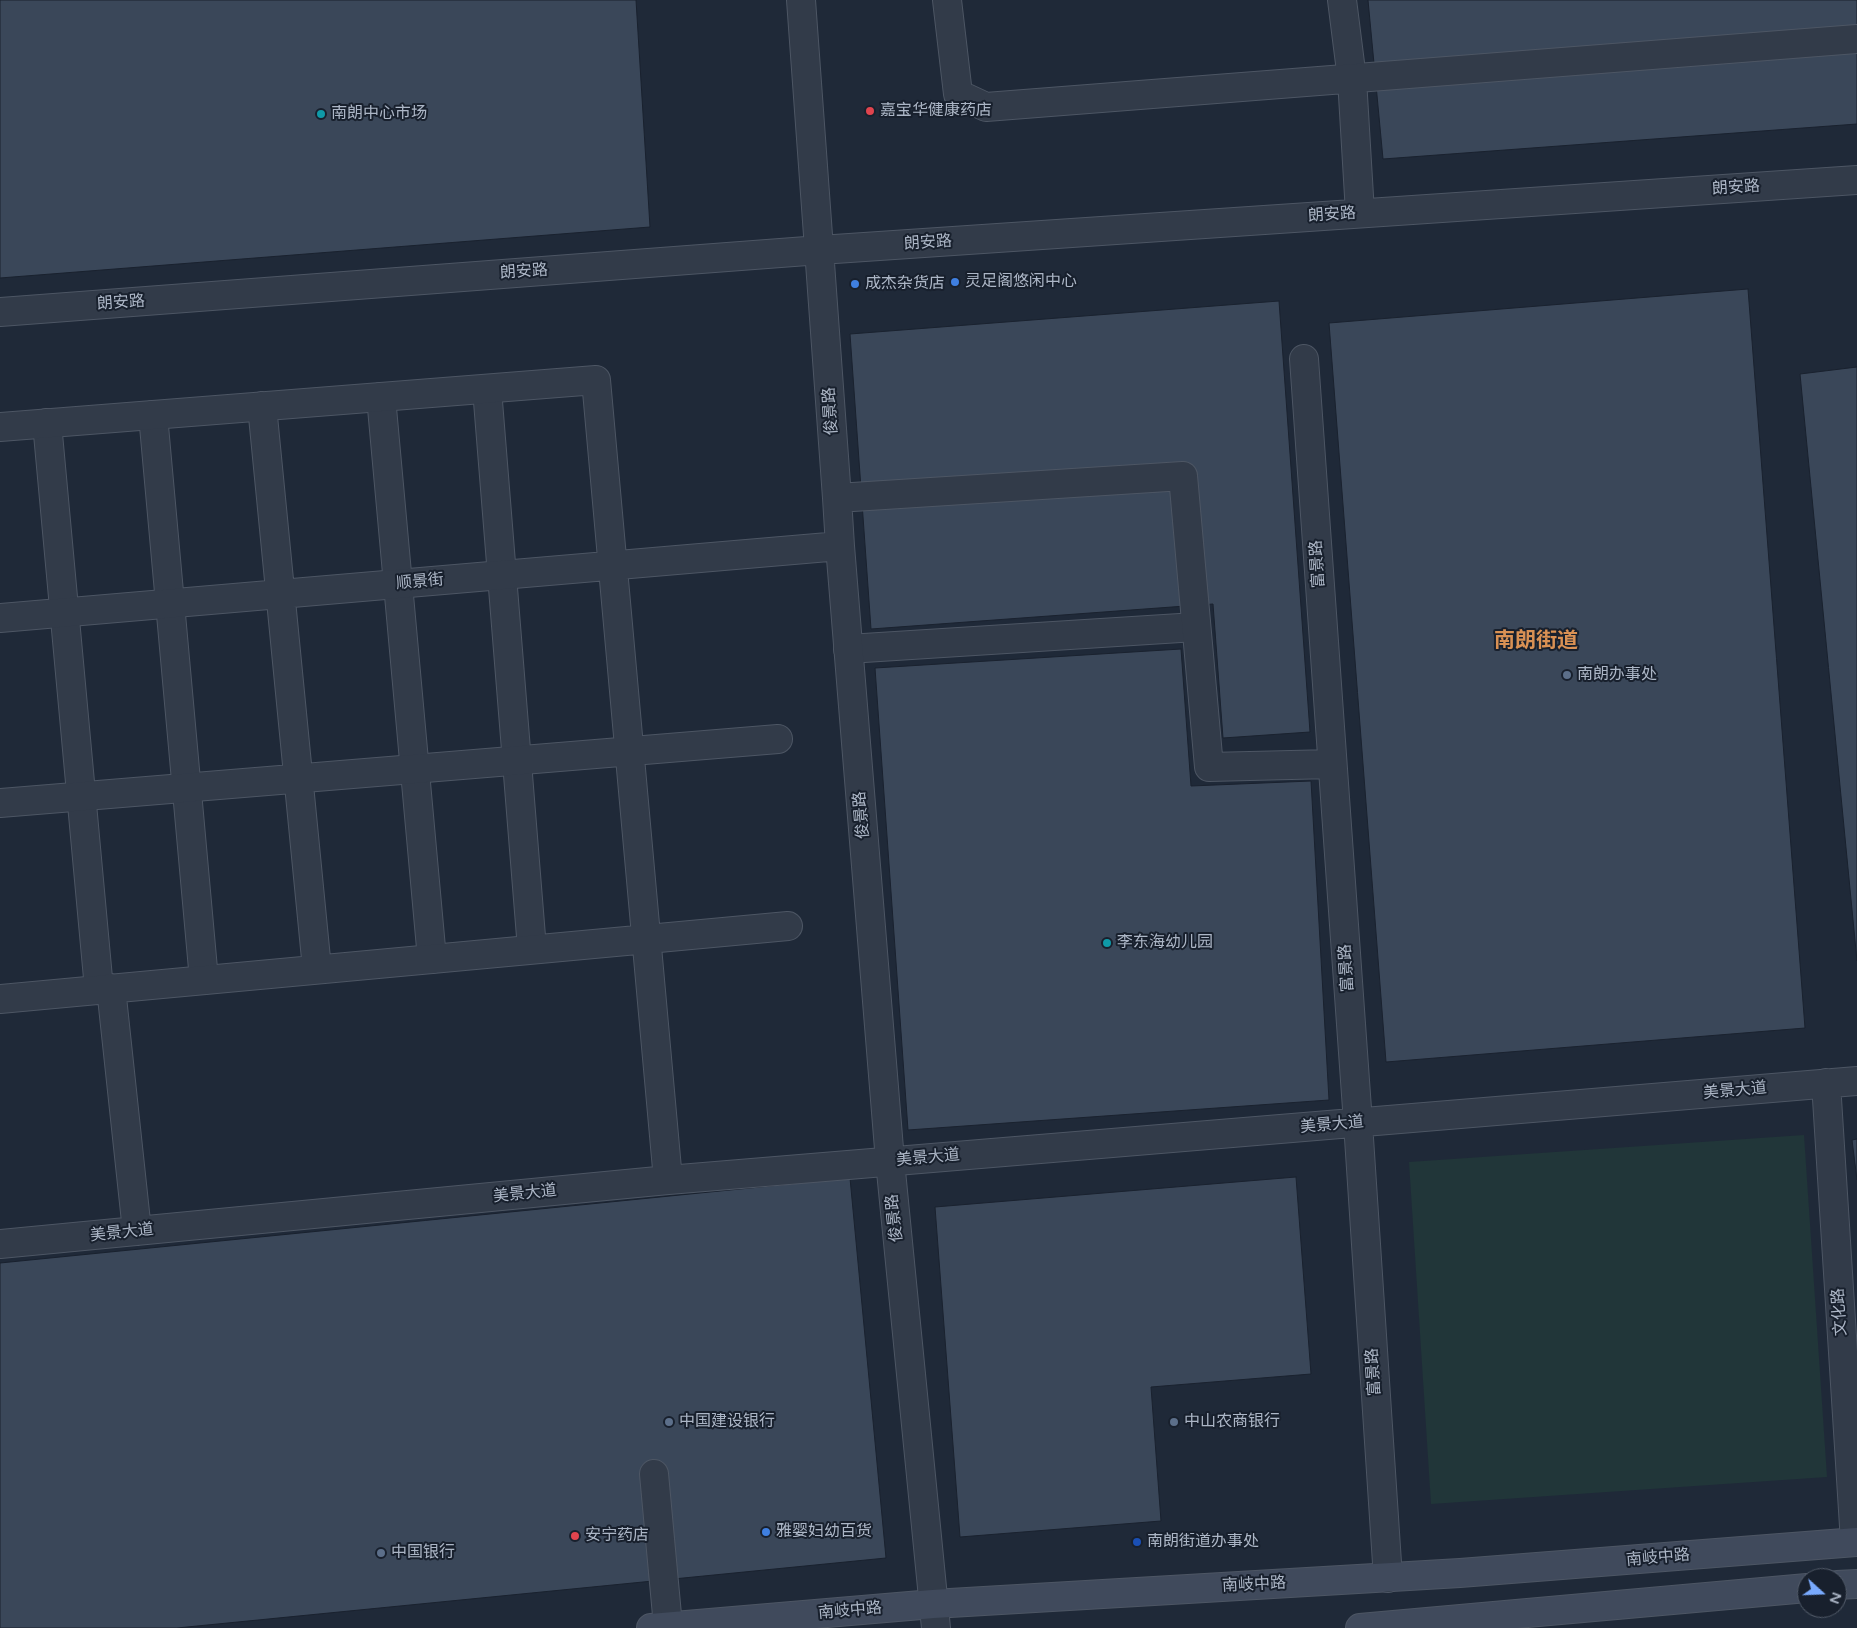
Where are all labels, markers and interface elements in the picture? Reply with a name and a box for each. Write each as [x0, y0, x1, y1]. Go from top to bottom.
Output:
place label: 嘉宝华健康药店 [880, 101, 992, 121]
place label: 南朗中心市场 [331, 104, 427, 124]
marker: 嘉宝华健康药店 [864, 105, 876, 117]
marker: 南朗中心市场 [315, 108, 327, 120]
street label: 朗安路 [1711, 177, 1761, 199]
street label: 朗安路 [1307, 204, 1357, 226]
street label: 朗安路 [903, 232, 953, 254]
street label: 朗安路 [499, 261, 549, 283]
place label: 灵足阁悠闲中心 [965, 272, 1077, 292]
place label: 成杰杂货店 [865, 274, 945, 294]
marker: 灵足阁悠闲中心 [949, 276, 961, 288]
marker: 成杰杂货店 [849, 278, 861, 290]
street label: 朗安路 [96, 292, 146, 314]
street label: 俊景路 [820, 386, 842, 436]
street label: 富景路 [1307, 539, 1329, 589]
street label: 顺景街 [395, 570, 445, 594]
district label: 南朗街道 [1494, 628, 1578, 654]
place label: 南朗办事处 [1577, 665, 1657, 685]
marker: 南朗办事处 [1561, 669, 1573, 681]
street label: 俊景路 [850, 790, 874, 840]
place label: 李东海幼儿园 [1117, 933, 1213, 953]
marker: 李东海幼儿园 [1101, 937, 1113, 949]
street label: 富景路 [1336, 943, 1358, 993]
street label: 美景大道 [1702, 1079, 1768, 1103]
street label: 美景大道 [1299, 1113, 1365, 1137]
street label: 美景大道 [895, 1146, 961, 1170]
street label: 美景大道 [492, 1181, 558, 1207]
street label: 俊景路 [883, 1193, 907, 1243]
street label: 美景大道 [89, 1220, 155, 1246]
street label: 文化路 [1829, 1287, 1851, 1337]
street label: 富景路 [1363, 1347, 1385, 1397]
place label: 中国建设银行 [679, 1412, 775, 1432]
place label: 中山农商银行 [1184, 1412, 1280, 1432]
marker: 中国建设银行 [663, 1416, 675, 1428]
marker: 中山农商银行 [1168, 1416, 1180, 1428]
place label: 雅婴妇幼百货 [776, 1522, 872, 1542]
place label: 安宁药店 [585, 1526, 649, 1546]
marker: 雅婴妇幼百货 [760, 1526, 772, 1538]
marker: 安宁药店 [569, 1530, 581, 1542]
place label: 南朗街道办事处 [1147, 1532, 1259, 1552]
marker: 南朗街道办事处 [1131, 1536, 1143, 1548]
place label: 中国银行 [391, 1543, 455, 1563]
street label: 南岐中路 [1625, 1546, 1691, 1570]
marker: 中国银行 [375, 1547, 387, 1559]
north arrow [1797, 1568, 1847, 1618]
street label: 南岐中路 [1222, 1574, 1286, 1596]
text: N [1826, 1590, 1846, 1606]
street label: 南岐中路 [817, 1599, 883, 1623]

